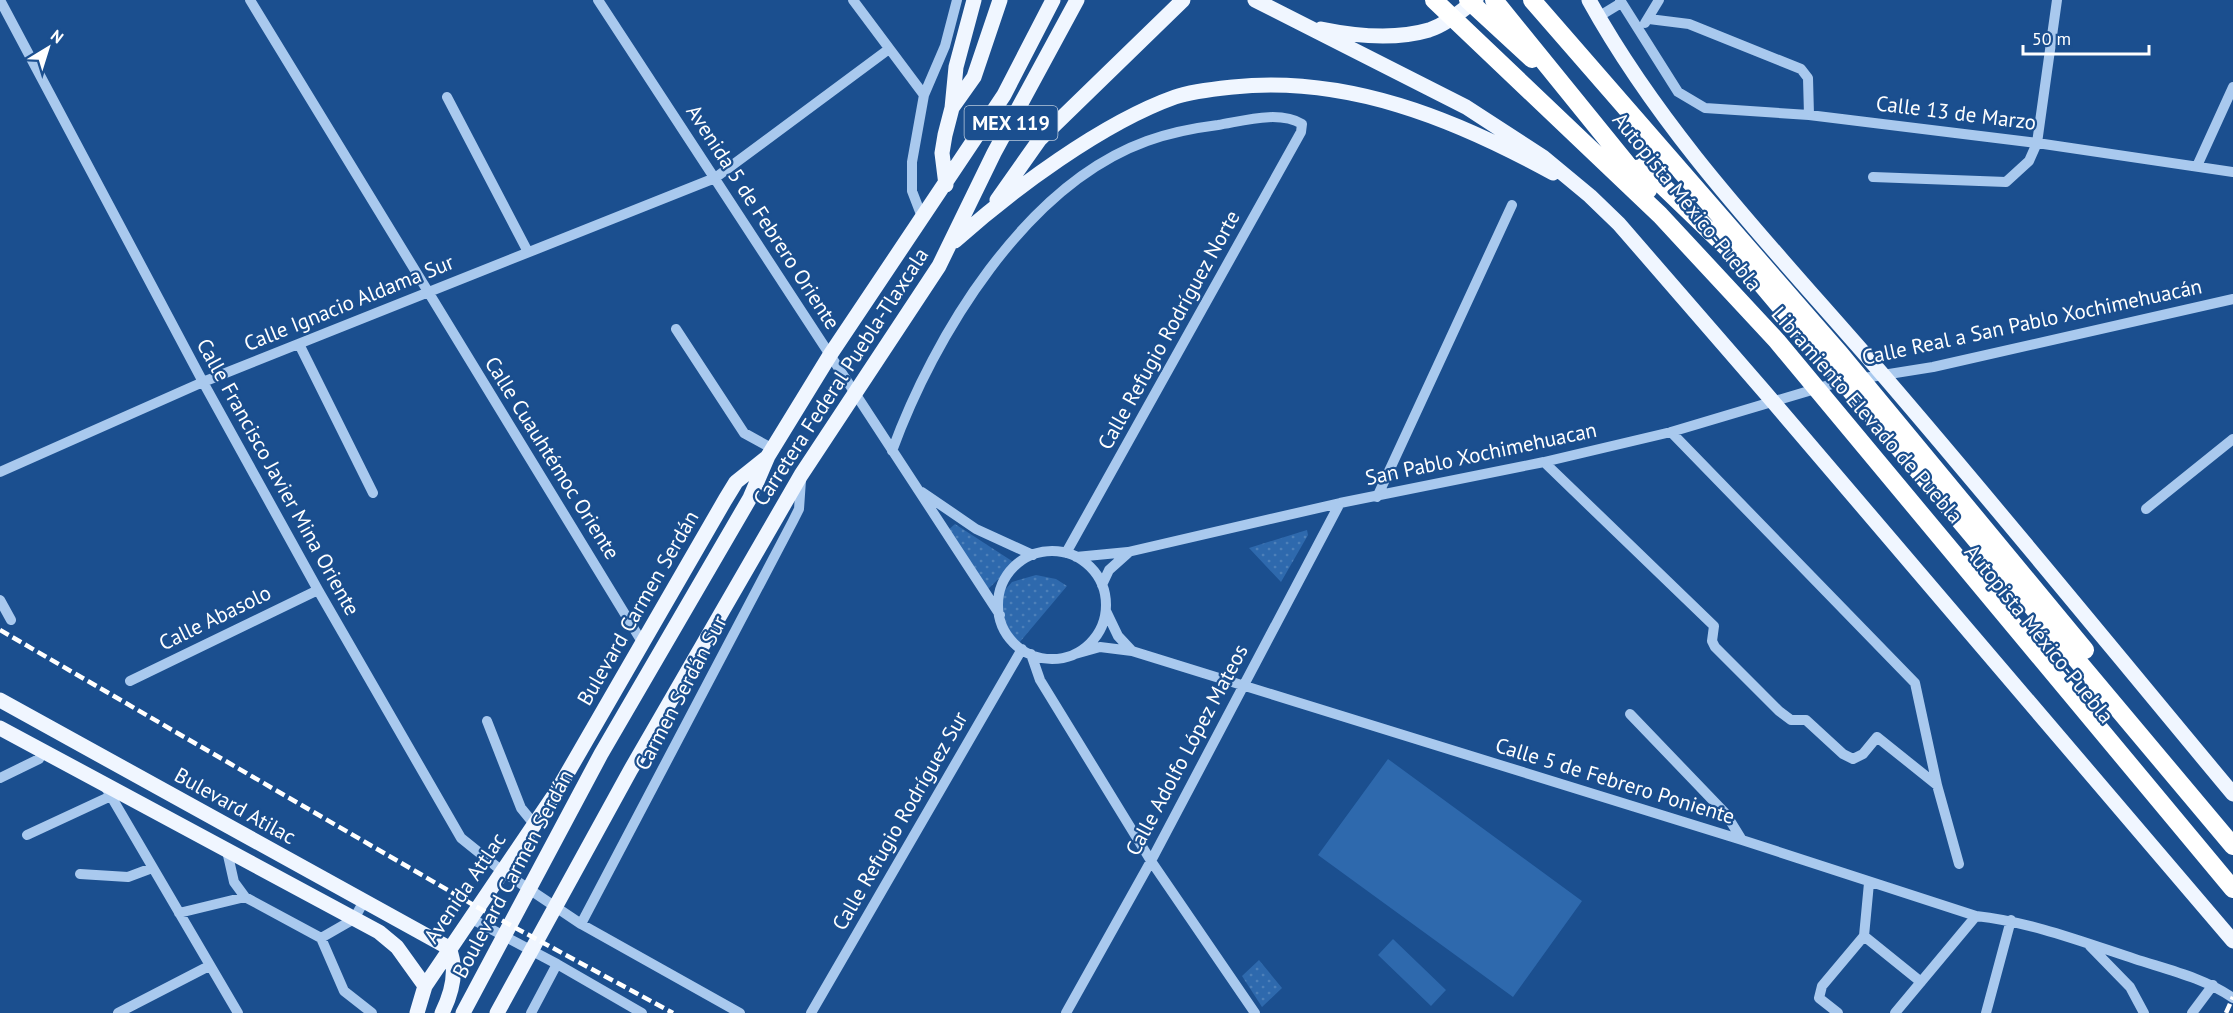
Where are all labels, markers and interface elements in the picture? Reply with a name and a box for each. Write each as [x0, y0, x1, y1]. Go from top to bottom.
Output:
north arrow [18, 18, 78, 78]
scale bar [2023, 18, 2149, 56]
text: N [47, 25, 68, 47]
text: 50 m [2032, 27, 2071, 50]
street label: Calle 13 de Marzo [1874, 89, 2038, 136]
street label: Avenida 5 de Febrero Oriente [681, 99, 846, 334]
road number: MEX 119 [964, 106, 1058, 140]
street label: Autopista México-Puebla [1607, 107, 1768, 297]
street label: Calle Refugio Rodríguez Norte [1091, 205, 1246, 454]
street label: Carretera Federal Puebla-Tlaxcala [747, 243, 934, 511]
street label: Calle Ignacio Aldama Sur [240, 248, 458, 357]
street label: Calle Real a San Pablo Xochimehuacán [1859, 272, 2204, 371]
street label: Libramiento Elevado de Puebla [1766, 301, 1969, 529]
street label: Calle Francisco Javier Mina Oriente [191, 334, 366, 620]
street label: Calle Cuauhtémoc Oriente [479, 351, 626, 564]
street label: San Pablo Xochimehuacan [1363, 416, 1599, 491]
street label: Bulevard Carmen Serdán [571, 505, 704, 710]
street label: Autopista México-Puebla [1959, 539, 2120, 729]
street label: Calle Abasolo [154, 579, 275, 656]
street label: Carmen Serdán Sur [628, 611, 733, 775]
street label: Calle Adolfo López Mateos [1119, 639, 1254, 860]
street label: Calle Refugio Rodríguez Sur [826, 706, 973, 935]
street label: Calle 5 de Febrero Poniente [1492, 731, 1738, 830]
street label: Bulevard Atilac [170, 761, 301, 850]
street label: Boulevard Carmen Serdán [446, 765, 579, 982]
street label: Avenida Attlac [418, 827, 512, 948]

